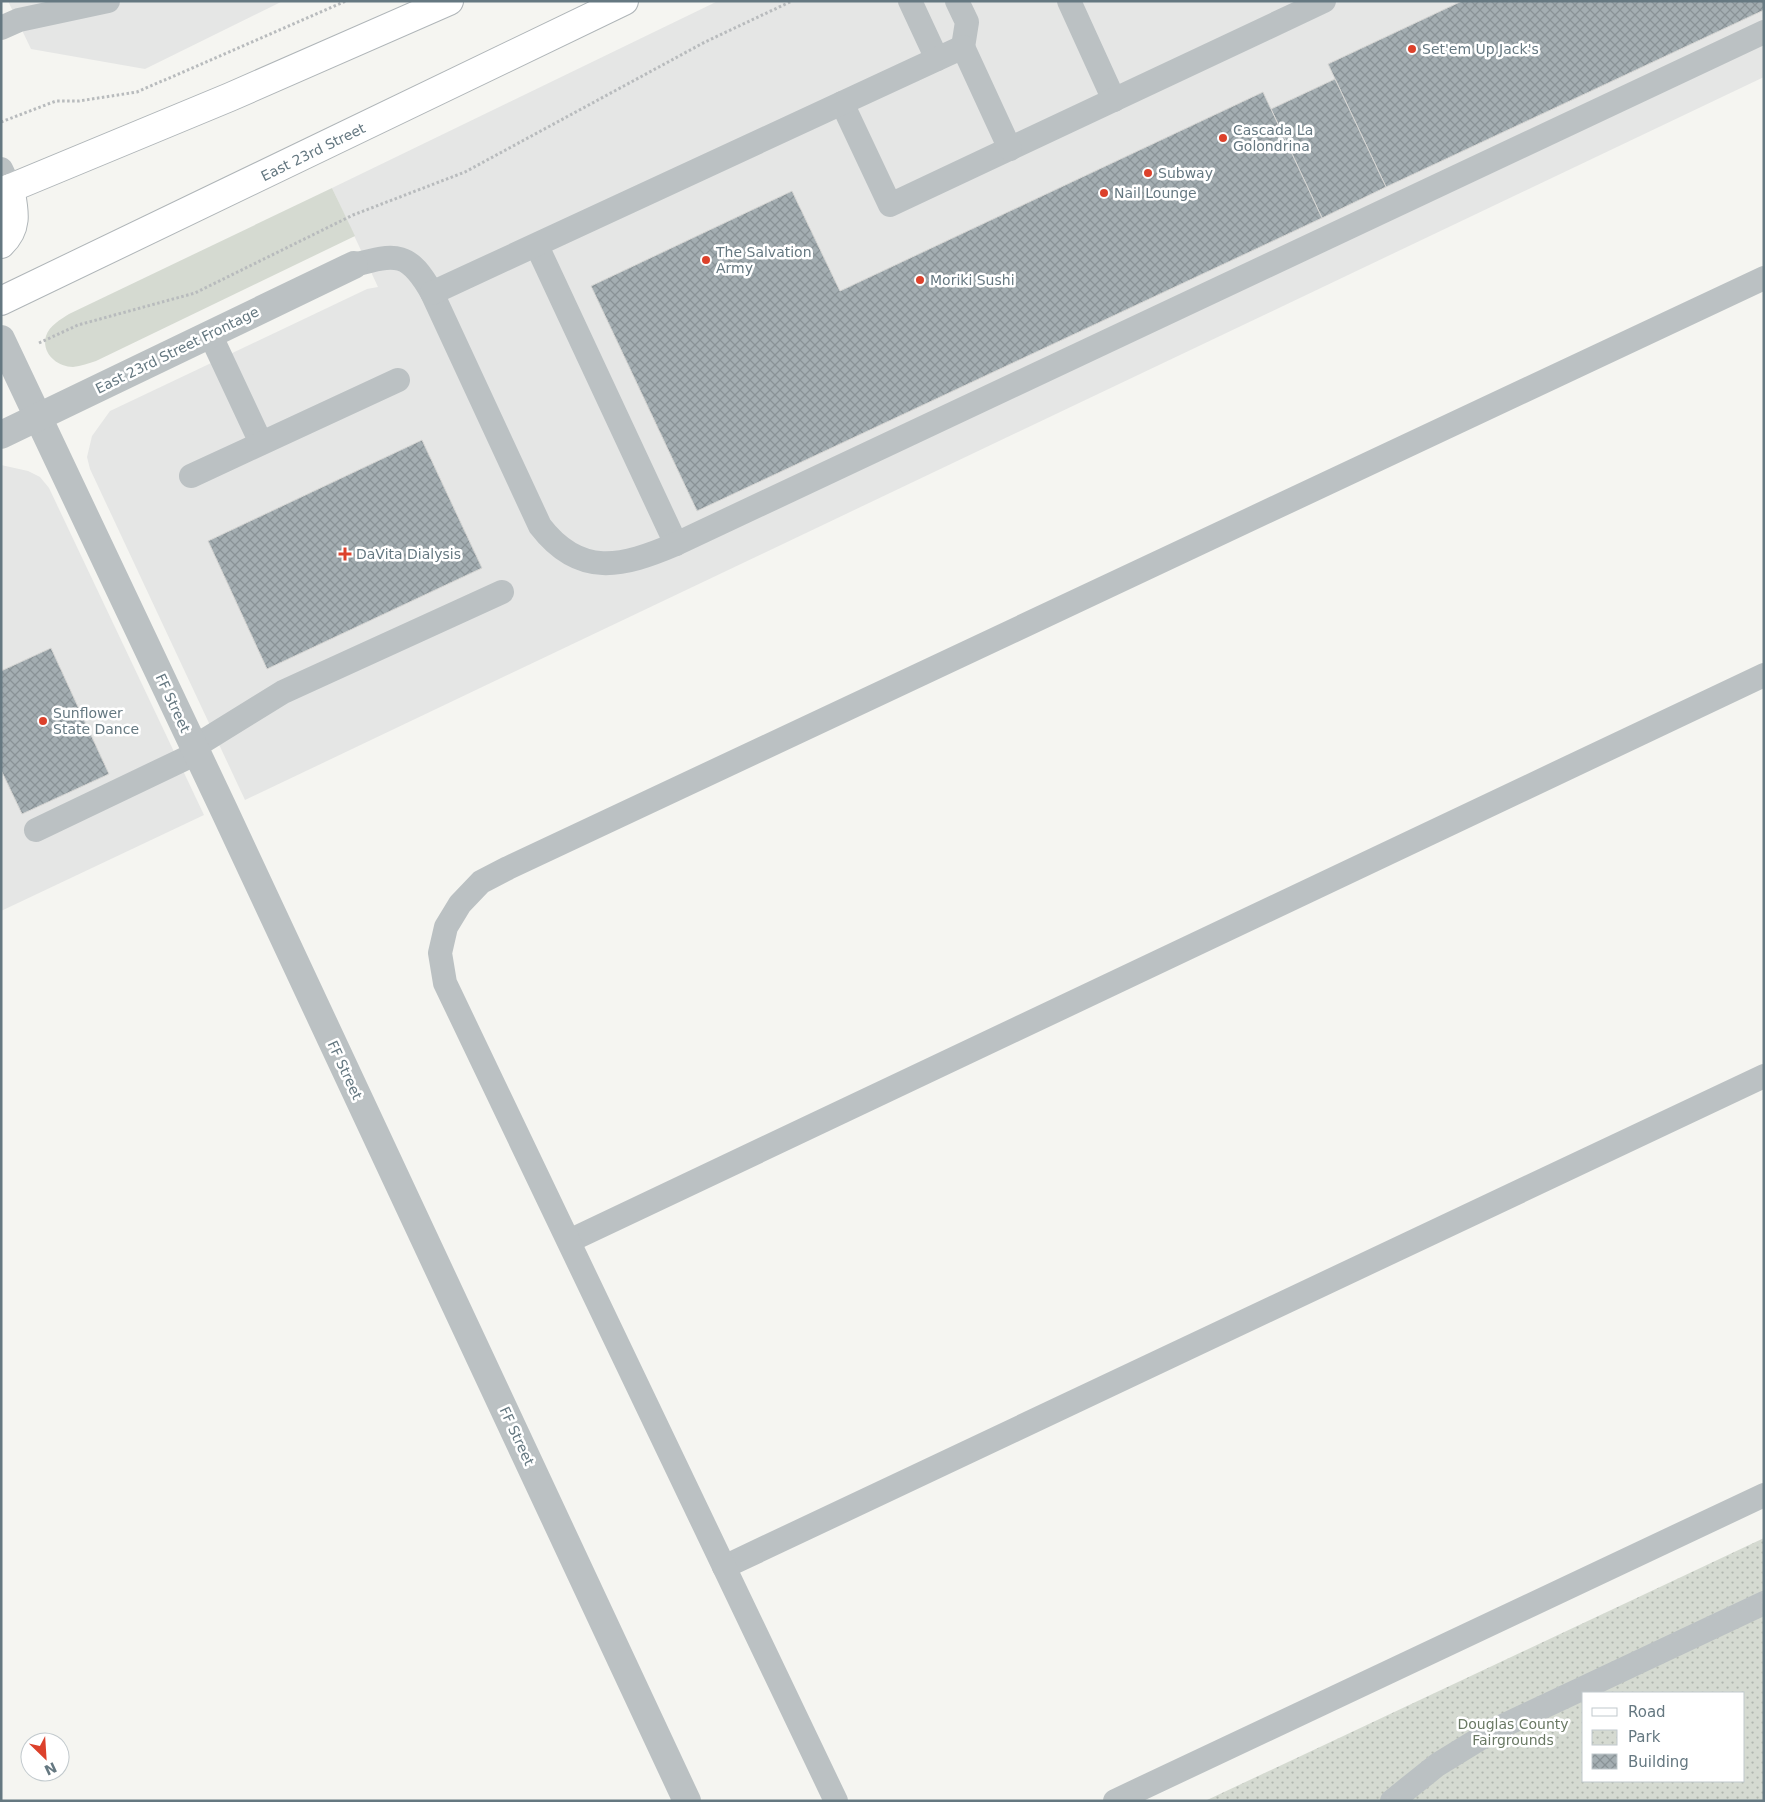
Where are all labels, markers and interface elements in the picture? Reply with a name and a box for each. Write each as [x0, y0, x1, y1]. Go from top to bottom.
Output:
place label: Set'em Up Jack's [1422, 41, 1539, 57]
marker: Set'em Up Jack's [1406, 43, 1418, 55]
street label: East 23rd Street [258, 120, 368, 184]
place label: Cascada La Golondrina [1233, 122, 1313, 154]
marker: Cascada La Golondrina [1217, 132, 1229, 144]
place label: Subway [1158, 165, 1213, 181]
marker: Subway [1142, 167, 1154, 179]
place label: Nail Lounge [1114, 185, 1197, 201]
marker: Nail Lounge [1098, 187, 1110, 199]
place label: The Salvation Army [715, 244, 812, 276]
marker: The Salvation Army [700, 254, 712, 266]
place label: Moriki Sushi [930, 272, 1015, 288]
marker: Moriki Sushi [914, 274, 926, 286]
street label: East 23rd Street Frontage [93, 303, 261, 397]
place label: DaVita Dialysis [356, 546, 461, 562]
marker: DaVita Dialysis [338, 547, 352, 561]
street label: FF Street [152, 671, 194, 735]
place label: Sunflower State Dance [53, 705, 139, 737]
marker: Sunflower State Dance [37, 715, 49, 727]
street label: FF Street [324, 1038, 366, 1102]
street label: FF Street [496, 1404, 538, 1468]
legend [1582, 1692, 1745, 1782]
text: Road [1628, 1703, 1666, 1721]
park label: Douglas County Fairgrounds [1457, 1716, 1569, 1748]
text: Park [1628, 1728, 1661, 1746]
north arrow [20, 1732, 70, 1782]
text: Building [1628, 1753, 1689, 1771]
text: N [42, 1759, 59, 1779]

